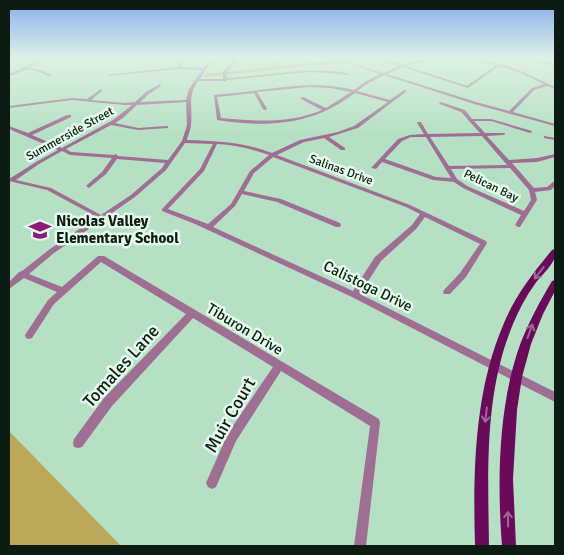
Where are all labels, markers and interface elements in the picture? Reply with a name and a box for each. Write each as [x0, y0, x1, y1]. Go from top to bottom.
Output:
street label: Summerside Street [24, 104, 116, 164]
street label: Salinas Drive [307, 152, 375, 188]
street label: Pelican Bay [461, 166, 521, 206]
place label: Nicolas Valley Elementary School [56, 212, 179, 247]
school or university icon: Nicolas Valley Elementary School [27, 217, 53, 243]
street label: Calistoga Drive [321, 257, 415, 315]
one-way arrow [533, 266, 544, 279]
street label: Tiburon Drive [204, 299, 286, 359]
street label: Tomales Lane [78, 320, 164, 412]
one-way arrow [526, 324, 535, 339]
street label: Muir Court [200, 374, 260, 456]
one-way arrow [481, 406, 491, 422]
one-way arrow [503, 511, 512, 527]

